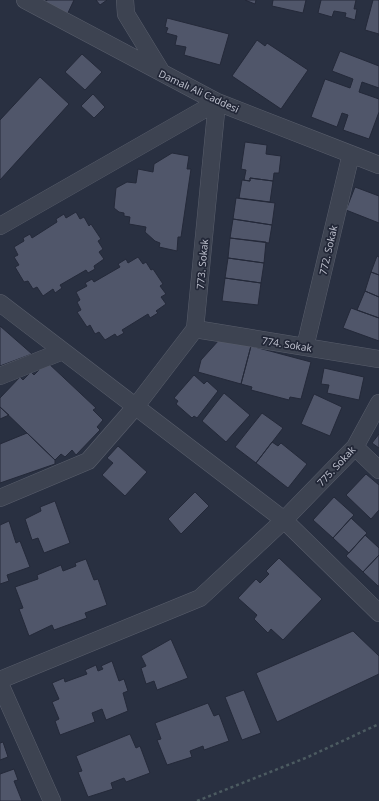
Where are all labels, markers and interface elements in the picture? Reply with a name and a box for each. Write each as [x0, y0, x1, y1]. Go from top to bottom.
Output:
street label: Damalı Ali Caddesi [157, 66, 241, 116]
street label: 772. Sokak [316, 223, 341, 276]
street label: 773. Sokak [193, 238, 211, 290]
street label: 774. Sokak [261, 333, 314, 355]
street label: 775. Sokak [314, 442, 359, 489]

